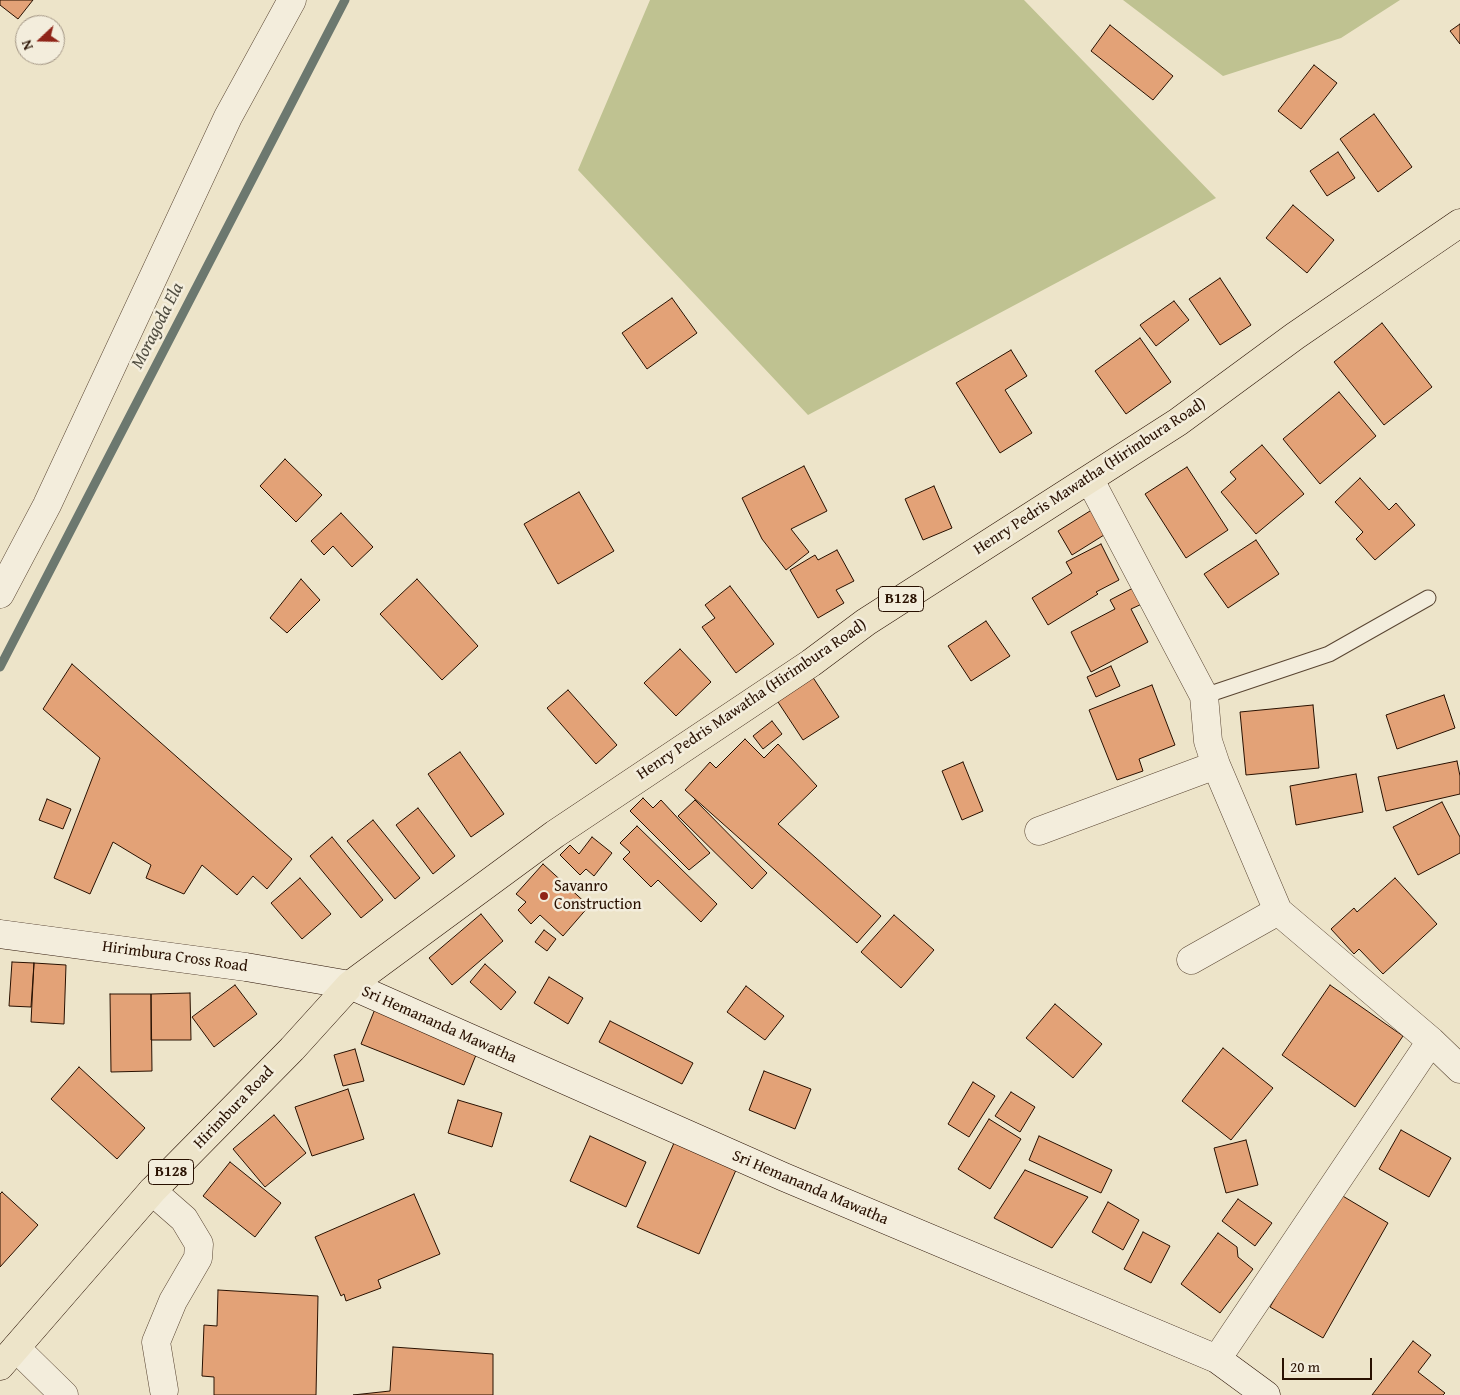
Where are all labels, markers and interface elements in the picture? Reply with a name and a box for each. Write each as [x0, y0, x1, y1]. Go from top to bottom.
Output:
north arrow [15, 15, 65, 65]
text: N [16, 37, 38, 53]
water label: Moragoda Ela [127, 279, 189, 373]
street label: Henry Pedris Mawatha (Hirimbura Road) [970, 395, 1210, 559]
road number: B128 [878, 586, 924, 612]
street label: Henry Pedris Mawatha (Hirimbura Road) [633, 616, 871, 784]
place label: Savanro Construction [554, 877, 641, 915]
marker: Savanro Construction [538, 890, 550, 902]
street label: Hirimbura Cross Road [101, 937, 249, 977]
street label: Sri Hemananda Mawatha [359, 982, 519, 1068]
street label: Hirimbura Road [190, 1063, 278, 1153]
street label: Sri Hemananda Mawatha [729, 1146, 891, 1230]
road number: B128 [148, 1160, 194, 1184]
scale bar [1285, 1348, 1375, 1380]
text: 20 m [1290, 1356, 1320, 1377]

